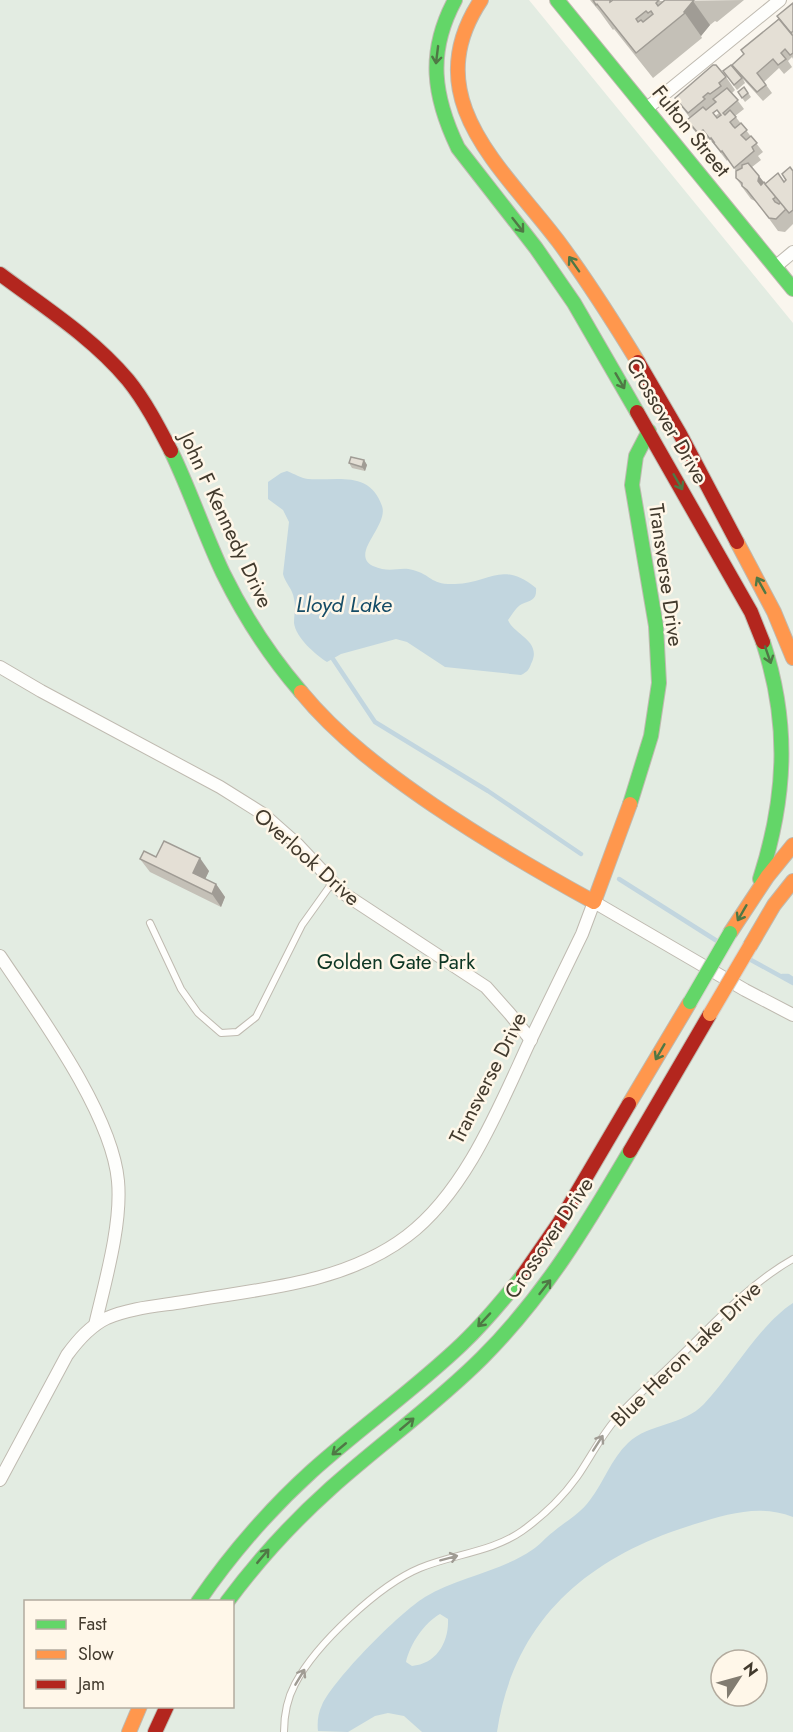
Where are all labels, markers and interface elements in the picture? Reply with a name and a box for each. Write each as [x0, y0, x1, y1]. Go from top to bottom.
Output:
one-way arrow [431, 44, 442, 64]
street label: Fulton Street [645, 79, 737, 183]
one-way arrow [511, 217, 524, 233]
one-way arrow [568, 256, 580, 272]
street label: Crossover Drive [619, 353, 715, 490]
one-way arrow [614, 372, 626, 389]
street label: John F Kennedy Drive [171, 424, 280, 613]
one-way arrow [672, 473, 684, 490]
street label: Transverse Drive [641, 502, 691, 649]
one-way arrow [755, 577, 767, 594]
water label: Lloyd Lake [296, 588, 392, 620]
one-way arrow [764, 645, 775, 663]
street label: Overlook Drive [247, 801, 367, 913]
one-way arrow [736, 904, 748, 921]
park label: Golden Gate Park [317, 947, 476, 977]
street label: Transverse Drive [442, 1007, 534, 1149]
one-way arrow [654, 1043, 665, 1061]
street label: Crossover Drive [497, 1171, 601, 1305]
street label: Blue Heron Lake Drive [604, 1274, 768, 1434]
one-way arrow [538, 1279, 551, 1295]
one-way arrow [477, 1313, 492, 1328]
one-way arrow [399, 1417, 414, 1431]
one-way arrow [592, 1436, 604, 1452]
one-way arrow [331, 1443, 347, 1456]
one-way arrow [257, 1548, 270, 1564]
one-way arrow [440, 1552, 459, 1563]
legend [24, 1600, 234, 1708]
text: Fast [78, 1611, 107, 1637]
text: Slow [78, 1641, 115, 1667]
north arrow [709, 1648, 769, 1708]
text: N [738, 1658, 764, 1681]
one-way arrow [294, 1669, 306, 1686]
text: Jam [76, 1671, 105, 1697]

